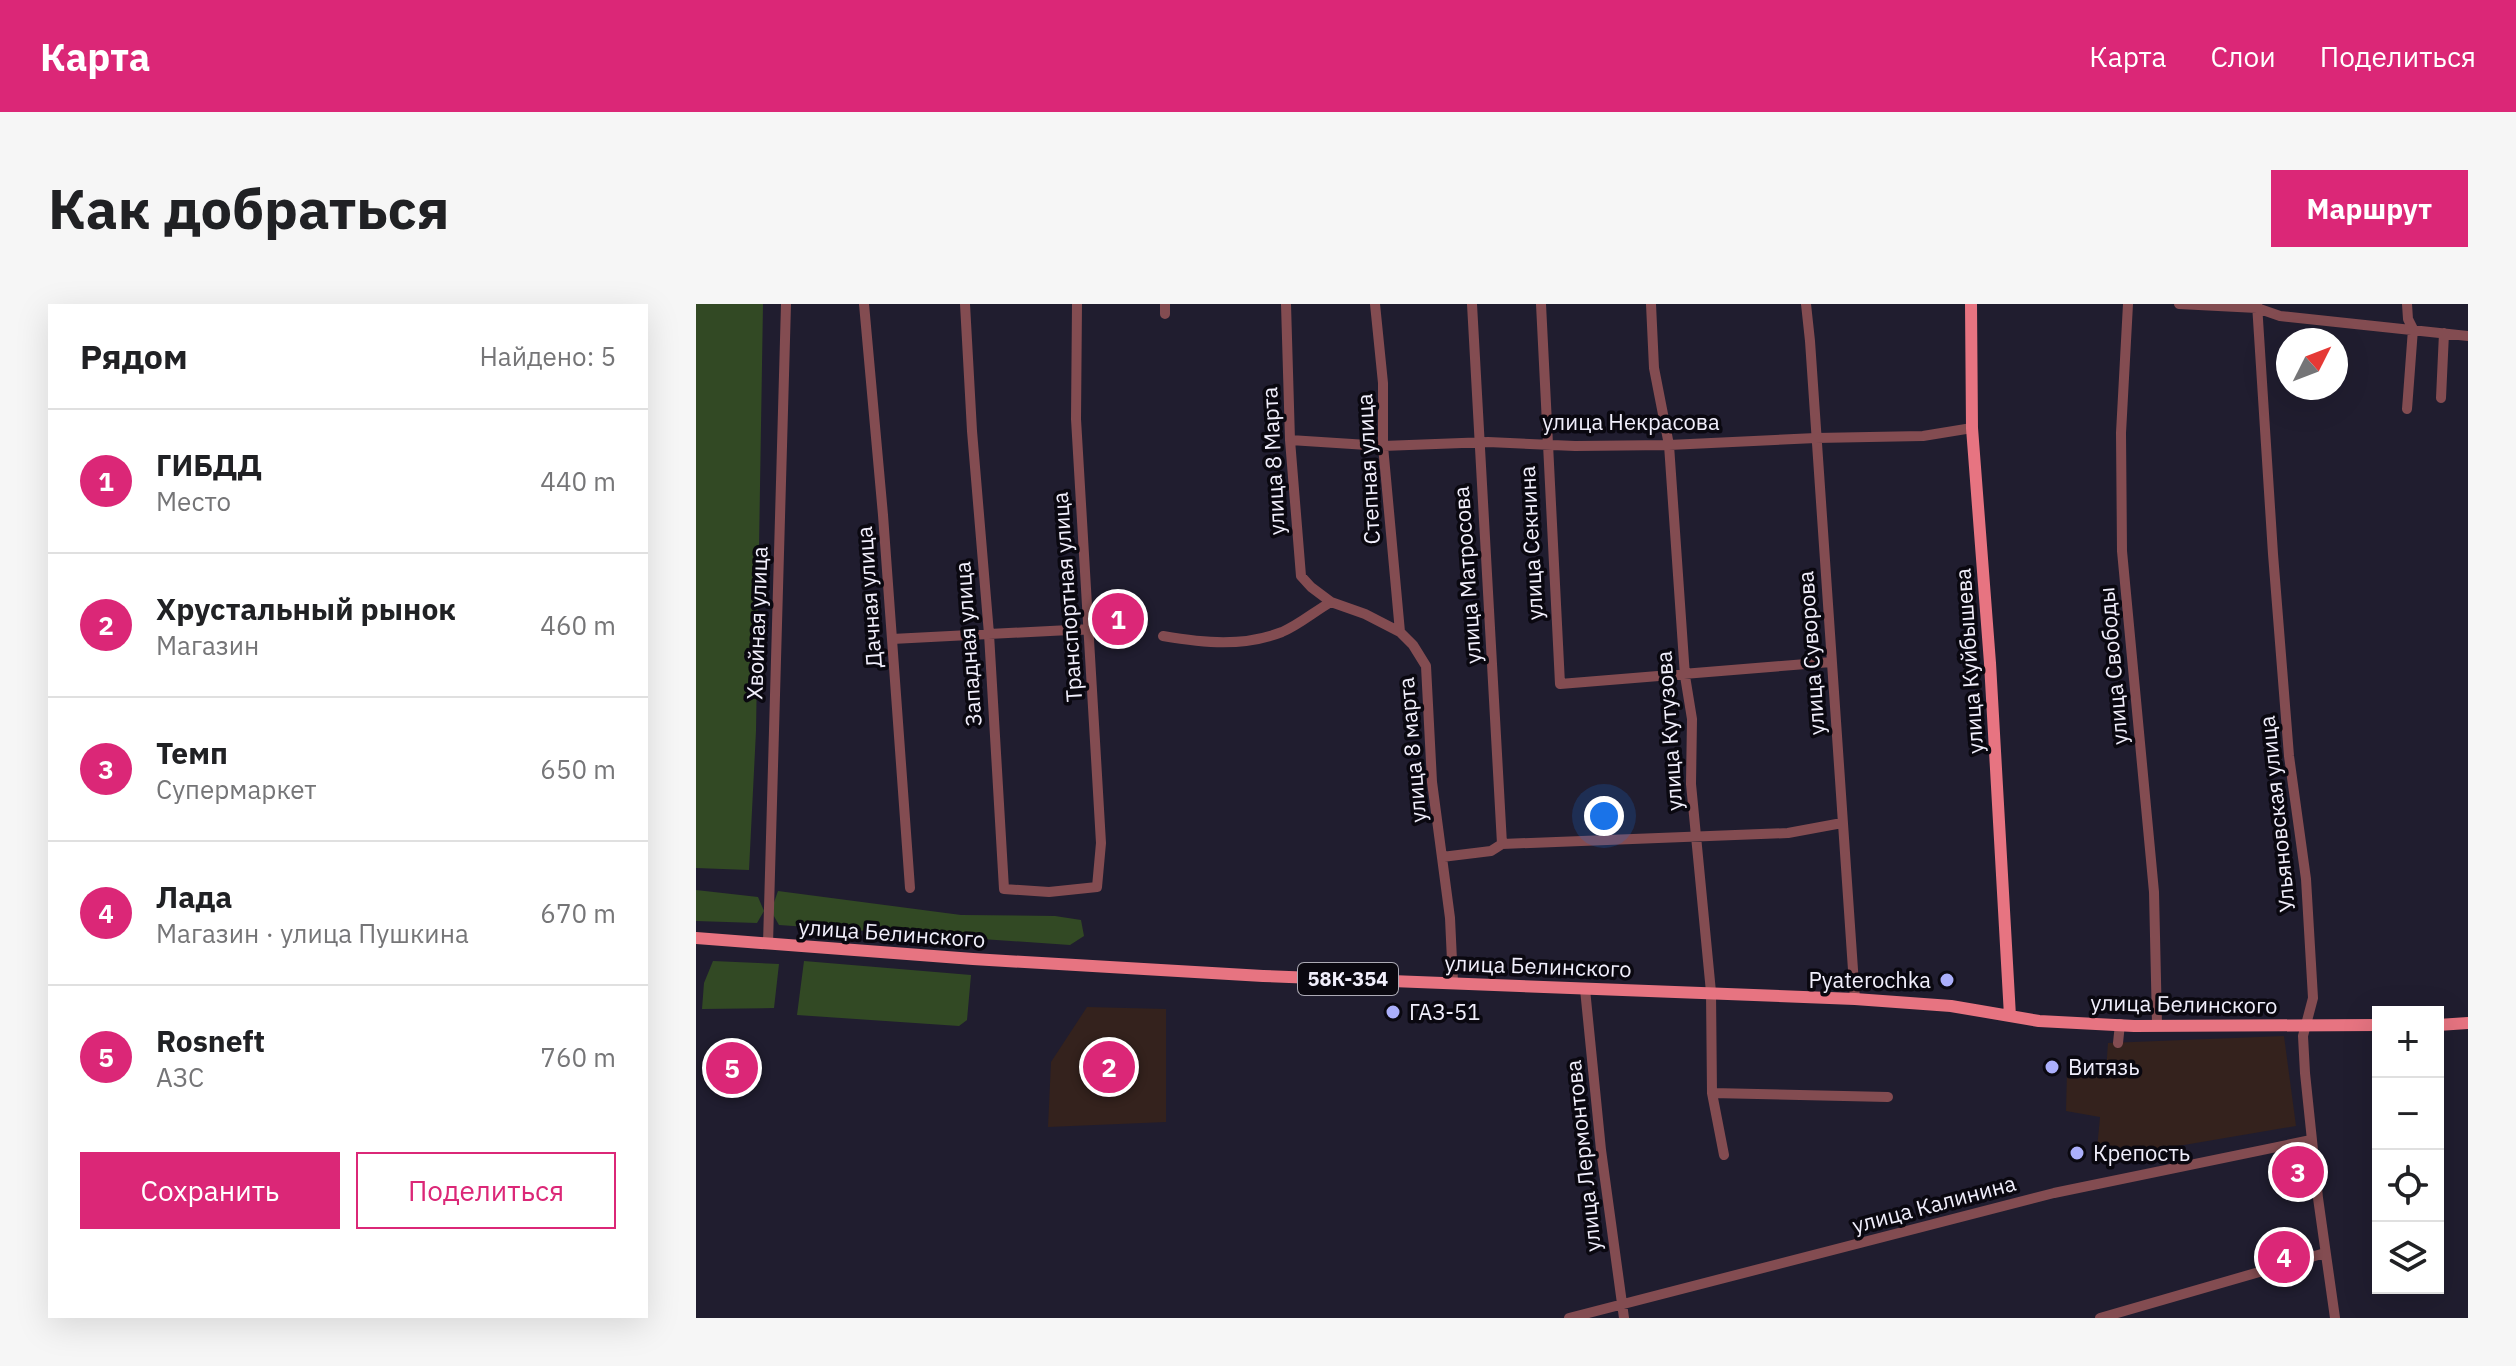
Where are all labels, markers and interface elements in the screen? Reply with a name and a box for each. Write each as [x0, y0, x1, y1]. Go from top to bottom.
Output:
text: Карта [40, 32, 150, 81]
text: Карта [2089, 38, 2166, 75]
text: Слои [2210, 38, 2276, 75]
text: Поделиться [2320, 38, 2476, 75]
button: Маршрут [2271, 170, 2468, 247]
text: Как добраться [48, 172, 449, 244]
north arrow [2276, 328, 2348, 400]
text: Рядом [80, 334, 188, 378]
text: Найдено: 5 [479, 339, 616, 373]
street label: улица 8 Марта [1254, 386, 1291, 536]
street label: Степная улица [1349, 393, 1386, 545]
street label: улица Некрасова [1542, 407, 1720, 436]
text: ГИБДД [156, 445, 262, 484]
text: 1 [98, 464, 114, 498]
text: 440 m [540, 464, 616, 498]
street label: улица Секнина [1512, 465, 1549, 621]
text: Место [156, 484, 231, 518]
street label: улица Матросова [1446, 485, 1487, 665]
street label: Транспортная улица [1045, 491, 1088, 703]
street label: Дачная улица [849, 525, 888, 669]
street label: Хвойная улица [739, 545, 774, 700]
street label: Западная улица [947, 560, 988, 728]
street label: улица Куйбышева [1948, 567, 1989, 755]
street label: улица Суворова [1790, 570, 1831, 736]
street label: улица Свободы [2091, 586, 2134, 746]
text: Хрустальный рынок [156, 589, 456, 628]
pin: 1 [1092, 589, 1144, 649]
text: 2 [98, 608, 114, 642]
text: 460 m [540, 608, 616, 642]
text: Магазин [156, 628, 259, 662]
street label: улица Кутузова [1648, 650, 1689, 812]
street label: улица 8 марта [1391, 676, 1432, 824]
street label: Ульяновская улица [2252, 714, 2301, 914]
text: Темп [156, 733, 228, 772]
text: 3 [98, 752, 114, 786]
text: 650 m [540, 752, 616, 786]
text: Супермаркет [156, 772, 317, 806]
your location [1584, 796, 1624, 836]
text: Лада [156, 877, 232, 916]
text: 4 [98, 896, 114, 930]
text: 670 m [540, 896, 616, 930]
street label: улица Белинского [798, 912, 986, 953]
text: Магазин · улица Пушкина [156, 916, 469, 950]
street label: улица Белинского [1444, 948, 1632, 983]
road number: 58К-354 [1298, 963, 1398, 995]
place label: Pyaterochka [1808, 965, 1931, 994]
marker: Pyaterochka [1938, 971, 1956, 989]
street label: улица Белинского [2090, 987, 2278, 1020]
place label: ГАЗ-51 [1409, 997, 1480, 1026]
marker: ГАЗ-51 [1384, 1003, 1402, 1021]
map controls [2372, 1006, 2444, 1294]
button: + [2372, 1006, 2444, 1078]
text: Rosneft [156, 1021, 265, 1060]
pin: 2 [1083, 1037, 1135, 1097]
pin: 5 [706, 1038, 758, 1098]
text: 5 [98, 1040, 114, 1074]
text: 760 m [540, 1040, 616, 1074]
place label: Витязь [2068, 1052, 2140, 1081]
street label: улица Лермонтова [1558, 1058, 1607, 1254]
marker: Витязь [2043, 1058, 2061, 1076]
text: АЗС [156, 1060, 204, 1094]
button: − [2372, 1078, 2444, 1150]
place label: Крепость [2093, 1138, 2190, 1167]
pin: 3 [2272, 1142, 2324, 1202]
marker: Крепость [2068, 1144, 2086, 1162]
button: locate [2372, 1150, 2444, 1222]
button: Сохранить [80, 1152, 340, 1229]
button: Поделиться [356, 1152, 616, 1229]
street label: улица Калинина [1849, 1168, 2019, 1239]
button: layers [2372, 1222, 2444, 1294]
pin: 4 [2258, 1227, 2310, 1287]

